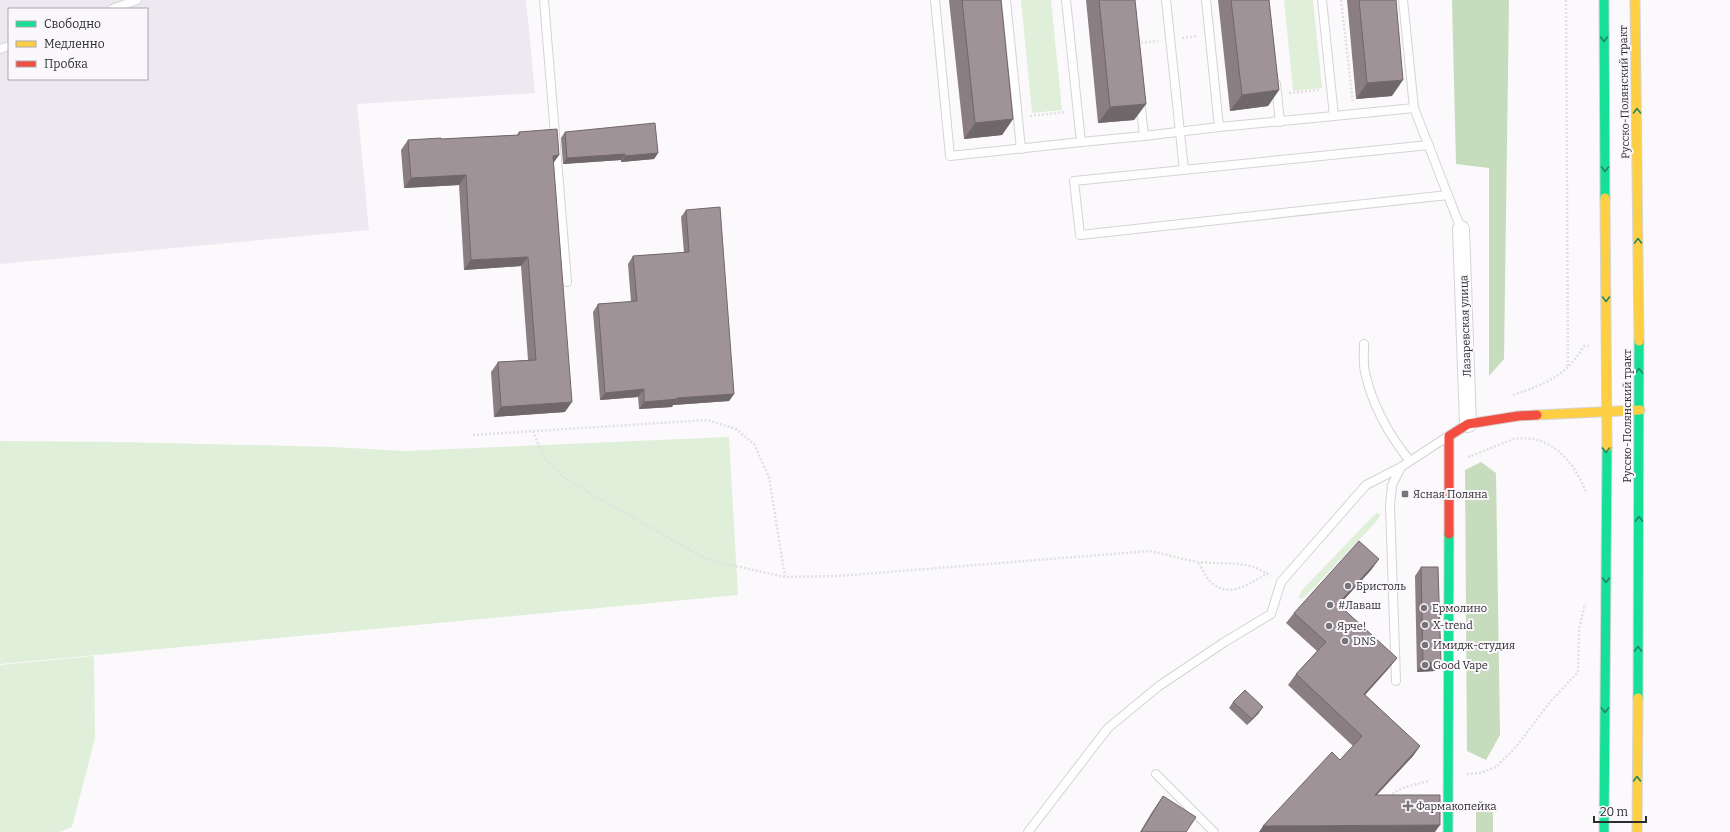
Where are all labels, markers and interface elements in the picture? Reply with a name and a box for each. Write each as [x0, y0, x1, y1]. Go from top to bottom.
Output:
legend [8, 8, 148, 80]
text: Свободно [44, 17, 101, 31]
street label: Русско-Полянский тракт [1617, 25, 1632, 159]
one-way arrow [1600, 36, 1608, 42]
text: Медленно [44, 37, 105, 51]
text: Пробка [44, 57, 88, 71]
one-way arrow [1633, 108, 1641, 114]
one-way arrow [1601, 166, 1609, 172]
one-way arrow [1634, 238, 1642, 244]
street label: Лазаревская улица [1457, 275, 1474, 377]
one-way arrow [1602, 296, 1610, 302]
street label: Русско-Полянский тракт [1621, 349, 1634, 483]
one-way arrow [1635, 368, 1643, 374]
one-way arrow [1602, 447, 1611, 453]
place label: Ясная Поляна [1413, 488, 1488, 501]
marker: Ясная Поляна [1400, 489, 1410, 499]
one-way arrow [1635, 516, 1643, 522]
one-way arrow [1602, 577, 1610, 583]
place label: Бристоль [1356, 580, 1406, 593]
marker: Бристоль [1343, 581, 1353, 591]
place label: #Лаваш [1338, 599, 1381, 612]
marker: #Лаваш [1325, 600, 1335, 610]
place label: Ермолино [1432, 602, 1487, 615]
marker: Ермолино [1419, 603, 1429, 613]
place label: X-trend [1433, 619, 1473, 632]
place label: Ярче! [1337, 620, 1367, 633]
marker: X-trend [1420, 620, 1430, 630]
marker: Ярче! [1324, 621, 1334, 631]
place label: DNS [1353, 635, 1376, 648]
marker: DNS [1340, 636, 1350, 646]
place label: Имидж-студия [1433, 639, 1515, 652]
marker: Имидж-студия [1420, 640, 1430, 650]
one-way arrow [1634, 646, 1642, 652]
place label: Good Vape [1433, 659, 1488, 672]
marker: Good Vape [1420, 660, 1430, 670]
one-way arrow [1601, 707, 1609, 713]
one-way arrow [1633, 776, 1641, 782]
scale bar [1594, 798, 1646, 824]
place label: Фармакопейка [1416, 800, 1497, 813]
marker: Фармакопейка [1403, 801, 1413, 811]
text: 20 m [1600, 805, 1629, 819]

